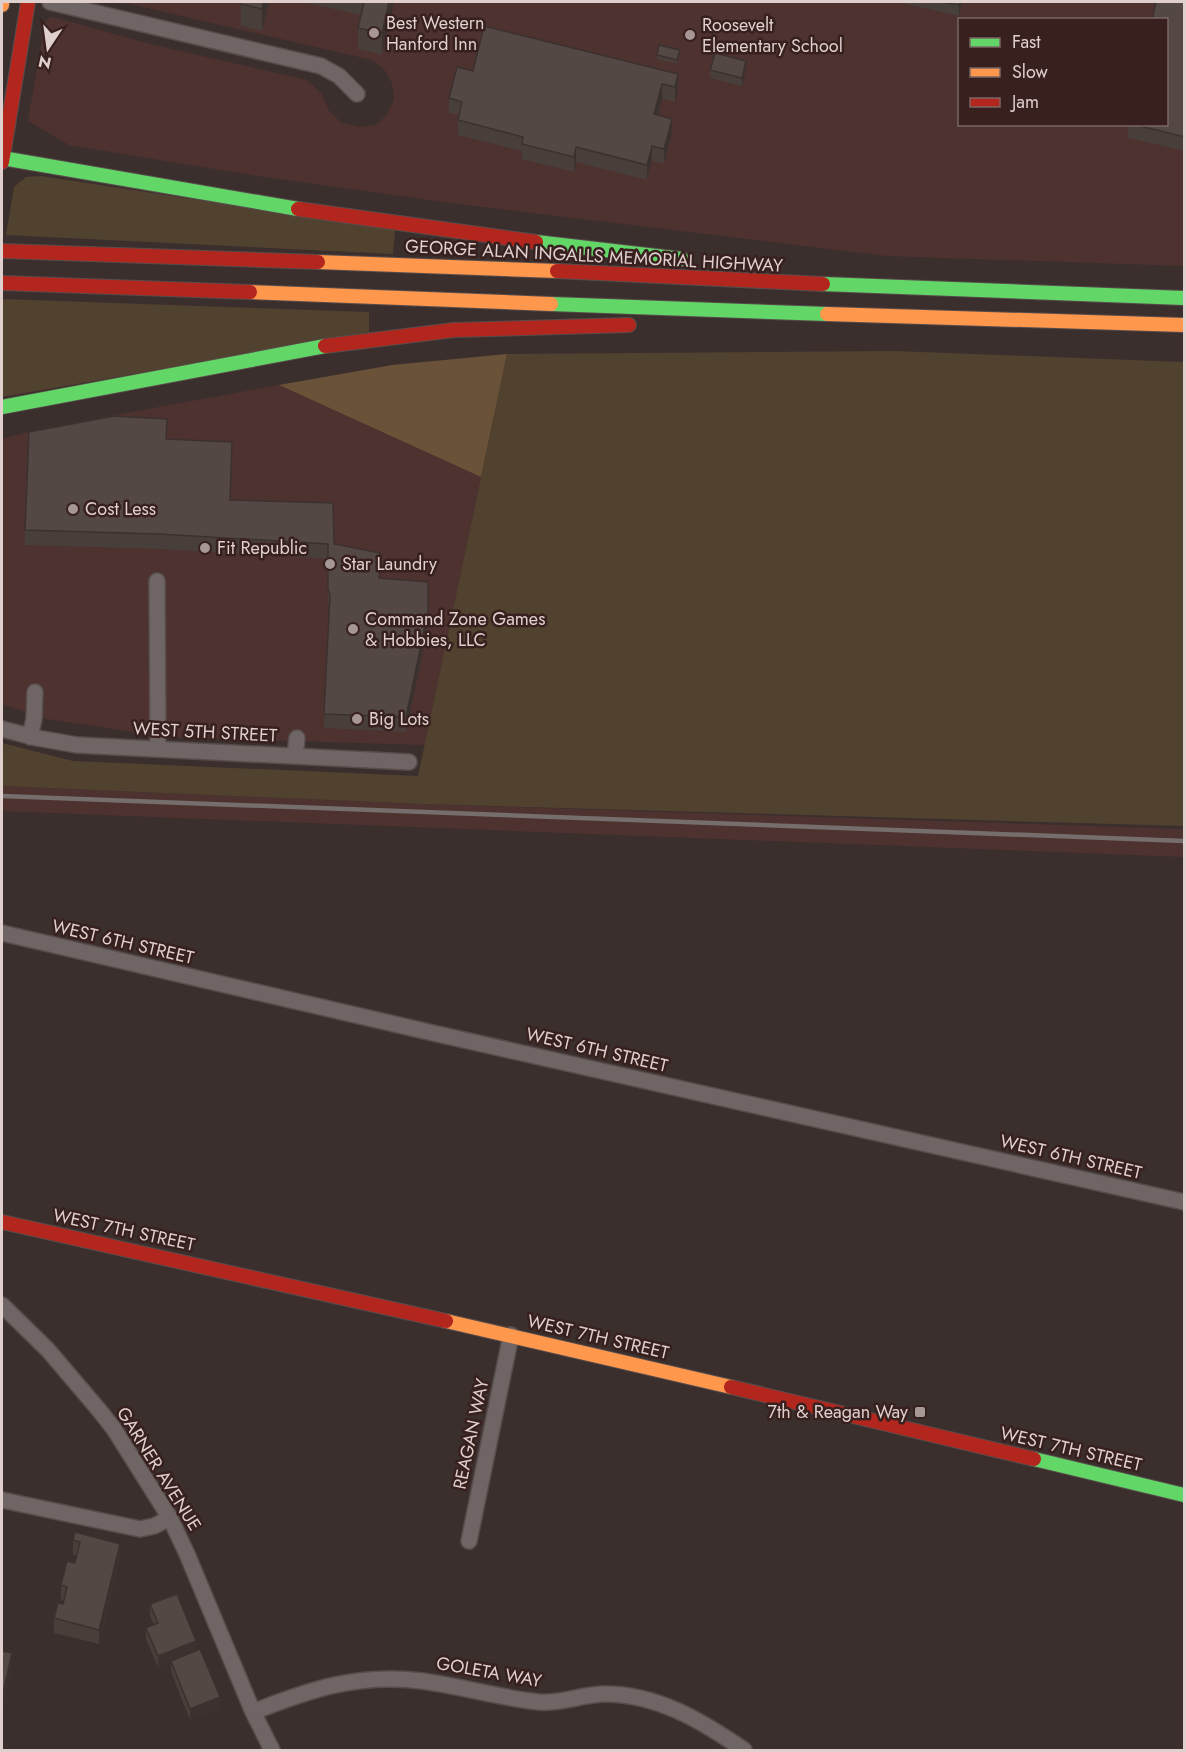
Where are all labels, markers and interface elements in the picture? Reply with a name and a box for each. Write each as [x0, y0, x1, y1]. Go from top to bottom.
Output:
place label: Best Western Hanford Inn [386, 10, 484, 57]
place label: Roosevelt Elementary School [702, 12, 843, 59]
north arrow [18, 18, 78, 78]
legend [958, 18, 1168, 126]
marker: Best Western Hanford Inn [367, 26, 381, 40]
marker: Roosevelt Elementary School [683, 28, 697, 42]
text: Fast [1012, 29, 1041, 55]
text: N [36, 49, 54, 75]
text: Slow [1012, 59, 1049, 85]
text: Jam [1010, 89, 1039, 115]
street label: GEORGE ALAN INGALLS MEMORIAL HIGHWAY [404, 233, 784, 279]
place label: Cost Less [85, 496, 156, 522]
marker: Cost Less [66, 502, 80, 516]
place label: Fit Republic [217, 535, 307, 561]
marker: Fit Republic [198, 541, 212, 555]
place label: Star Laundry [342, 551, 437, 577]
marker: Star Laundry [323, 557, 337, 571]
place label: Command Zone Games & Hobbies, LLC [365, 606, 545, 653]
marker: Command Zone Games & Hobbies, LLC [346, 622, 360, 636]
place label: Big Lots [369, 706, 429, 732]
marker: Big Lots [350, 712, 364, 726]
street label: WEST 5TH STREET [132, 715, 279, 749]
street label: WEST 6TH STREET [50, 913, 197, 971]
street label: WEST 6TH STREET [524, 1021, 671, 1079]
street label: WEST 6TH STREET [998, 1128, 1145, 1186]
street label: WEST 7TH STREET [51, 1202, 198, 1258]
street label: WEST 7TH STREET [525, 1308, 672, 1366]
street label: REAGAN WAY [447, 1375, 496, 1492]
place label: 7th & Reagan Way [768, 1399, 908, 1425]
street label: GARNER AVENUE [110, 1402, 208, 1536]
marker: 7th & Reagan Way [913, 1405, 927, 1419]
street label: WEST 7TH STREET [998, 1420, 1145, 1478]
street label: GOLETA WAY [434, 1650, 545, 1694]

